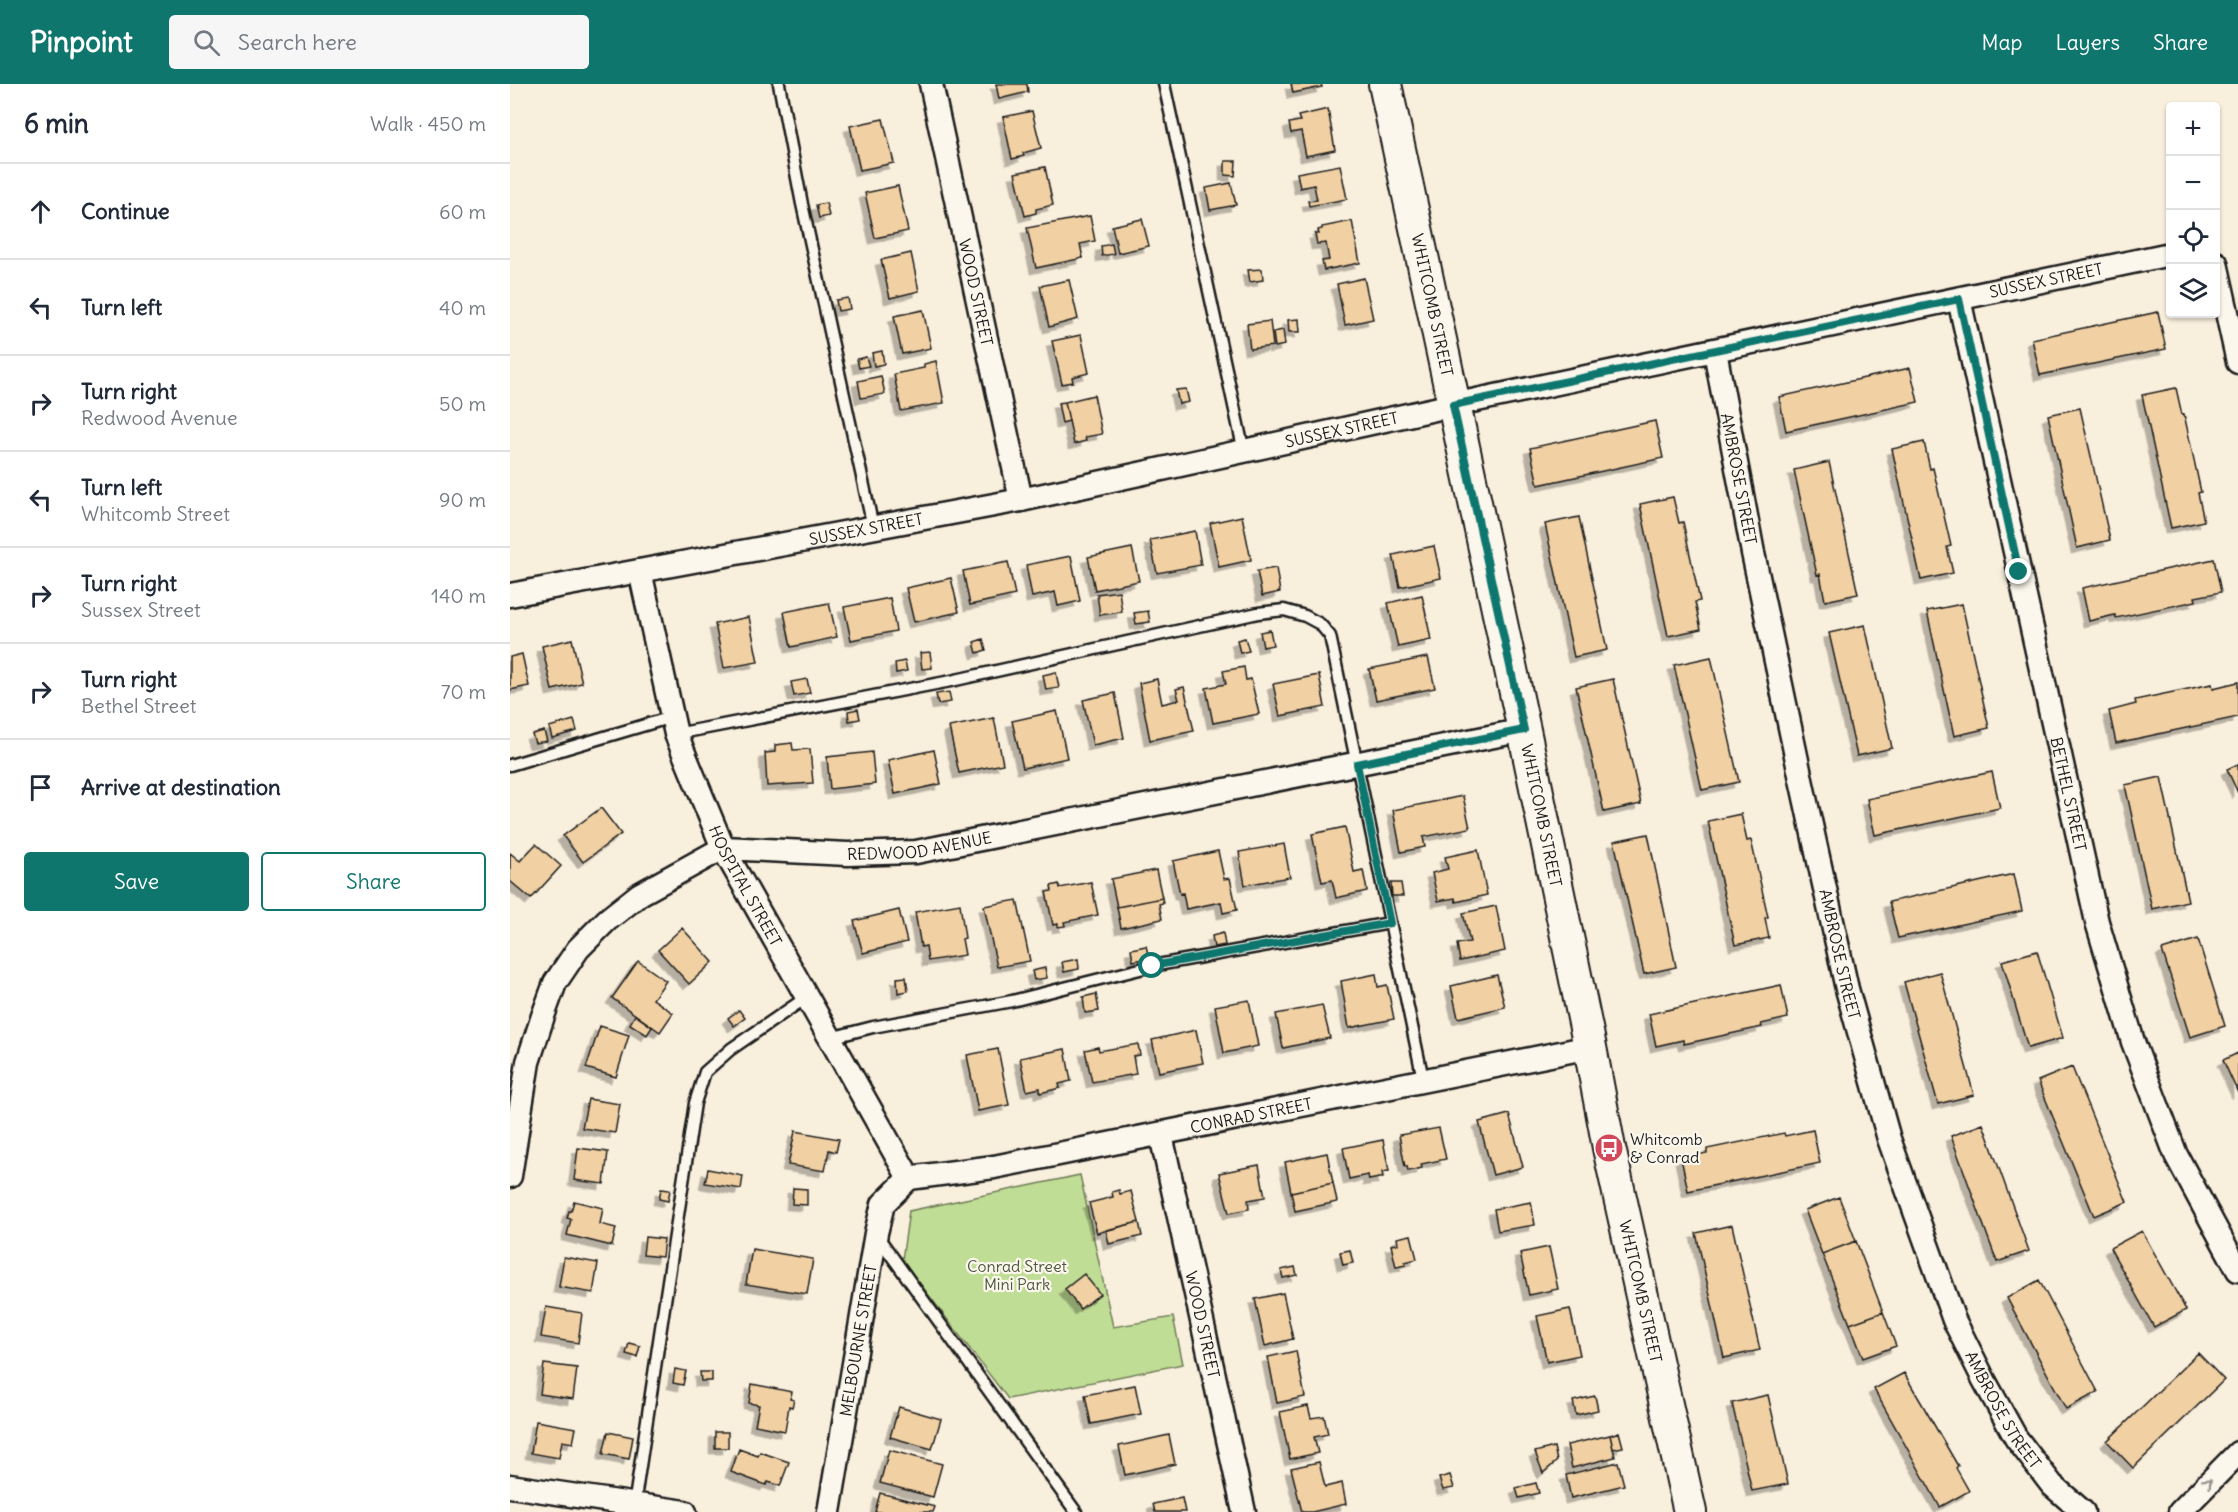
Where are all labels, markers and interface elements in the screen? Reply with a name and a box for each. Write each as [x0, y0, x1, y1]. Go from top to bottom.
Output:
search box [169, 15, 589, 69]
text: Pinpoint [30, 24, 133, 60]
icon: search [190, 26, 223, 59]
text: Search here [238, 28, 357, 56]
text: Map [1982, 29, 2022, 56]
text: Layers [2055, 29, 2120, 56]
text: Share [2153, 29, 2208, 56]
map controls [2166, 102, 2220, 318]
button: + [2166, 102, 2220, 156]
text: 6 min [24, 107, 89, 140]
text: Walk · 450 m [370, 111, 486, 136]
button: − [2166, 156, 2220, 210]
icon: ahead [24, 195, 57, 228]
text: Continue [81, 197, 170, 225]
text: 60 m [439, 199, 486, 224]
button: locate [2166, 210, 2220, 264]
street label: WHITCOMB STREET [1407, 232, 1458, 378]
street label: WOOD STREET [955, 237, 997, 348]
street label: SUSSEX STREET [1987, 258, 2104, 302]
button: layers [2166, 264, 2220, 318]
icon: left [24, 291, 57, 324]
text: Turn left [81, 293, 162, 321]
text: 40 m [439, 295, 486, 320]
text: Turn right [81, 377, 177, 405]
icon: right [24, 387, 57, 420]
text: 50 m [439, 391, 486, 416]
text: Redwood Avenue [81, 405, 238, 430]
street label: SUSSEX STREET [1283, 407, 1400, 452]
street label: AMBROSE STREET [1717, 412, 1761, 546]
text: Turn left [81, 473, 162, 501]
icon: left [24, 483, 57, 516]
text: 90 m [439, 487, 486, 512]
text: Whitcomb Street [81, 501, 230, 526]
street label: SUSSEX STREET [807, 508, 924, 549]
route end [2005, 558, 2031, 584]
text: Turn right [81, 569, 177, 597]
icon: right [24, 579, 57, 612]
text: 140 m [431, 583, 486, 608]
text: Sussex Street [81, 597, 201, 622]
text: Turn right [81, 665, 177, 693]
icon: right [24, 675, 57, 708]
text: 70 m [441, 679, 486, 704]
text: Bethel Street [81, 693, 197, 718]
street label: BETHEL STREET [2046, 735, 2091, 853]
street label: WHITCOMB STREET [1517, 742, 1566, 889]
icon: arrive [24, 771, 57, 804]
text: Arrive at destination [81, 773, 281, 801]
street label: HOSPITAL STREET [705, 823, 786, 950]
street label: REDWOOD AVENUE [847, 827, 993, 864]
button: Save [24, 852, 249, 911]
button: Share [261, 852, 486, 911]
street label: AMBROSE STREET [1815, 887, 1865, 1021]
route start [1138, 952, 1164, 978]
street label: CONRAD STREET [1188, 1093, 1314, 1137]
place label: Whitcomb & Conrad [1630, 1129, 1703, 1167]
bus stop icon: Whitcomb & Conrad [1593, 1132, 1625, 1164]
street label: WHITCOMB STREET [1615, 1218, 1666, 1364]
park label: Conrad Street Mini Park [967, 1256, 1068, 1294]
street label: MELBOURNE STREET [835, 1263, 881, 1418]
street label: WOOD STREET [1181, 1269, 1224, 1380]
street label: AMBROSE STREET [1961, 1348, 2046, 1472]
one-way arrow [2201, 1478, 2212, 1489]

